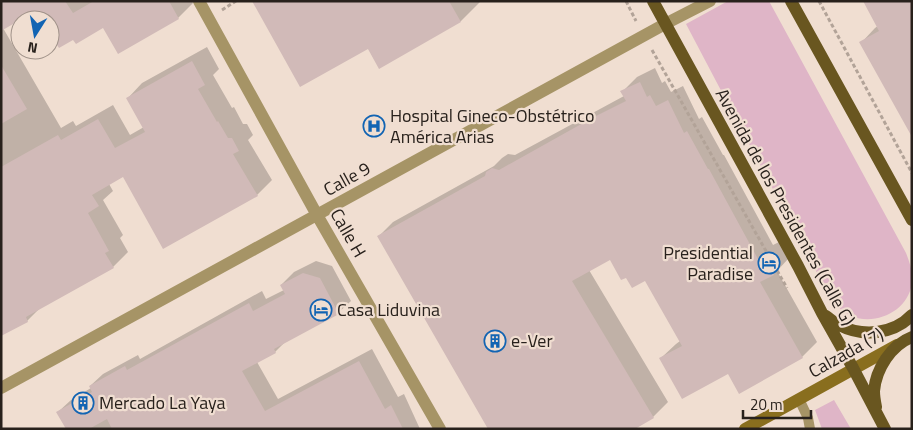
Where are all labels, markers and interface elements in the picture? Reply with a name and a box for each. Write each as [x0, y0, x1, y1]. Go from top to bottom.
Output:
north arrow [10, 10, 60, 60]
text: N [26, 37, 39, 59]
street label: Avenida de los Presidentes (Calle G) [709, 83, 862, 330]
place label: Hospital Gineco-Obstétrico América Arias [390, 102, 595, 150]
hospital icon: Hospital Gineco-Obstétrico América Arias [362, 114, 386, 138]
street label: Calle 9 [318, 155, 375, 203]
street label: Calle H [324, 203, 373, 262]
place label: Presidential Paradise [663, 239, 753, 287]
hotel icon: Presidential Paradise [757, 251, 781, 275]
place label: Casa Liduvina [337, 296, 440, 323]
hotel icon: Casa Liduvina [309, 298, 333, 322]
street label: Calzada (7) [803, 321, 888, 384]
place label: e-Ver [511, 327, 553, 354]
building icon: e-Ver [483, 329, 507, 353]
scale bar [743, 388, 810, 420]
place label: Mercado La Yaya [99, 389, 226, 416]
building icon: Mercado La Yaya [71, 391, 95, 415]
text: 20 m [750, 393, 783, 416]

